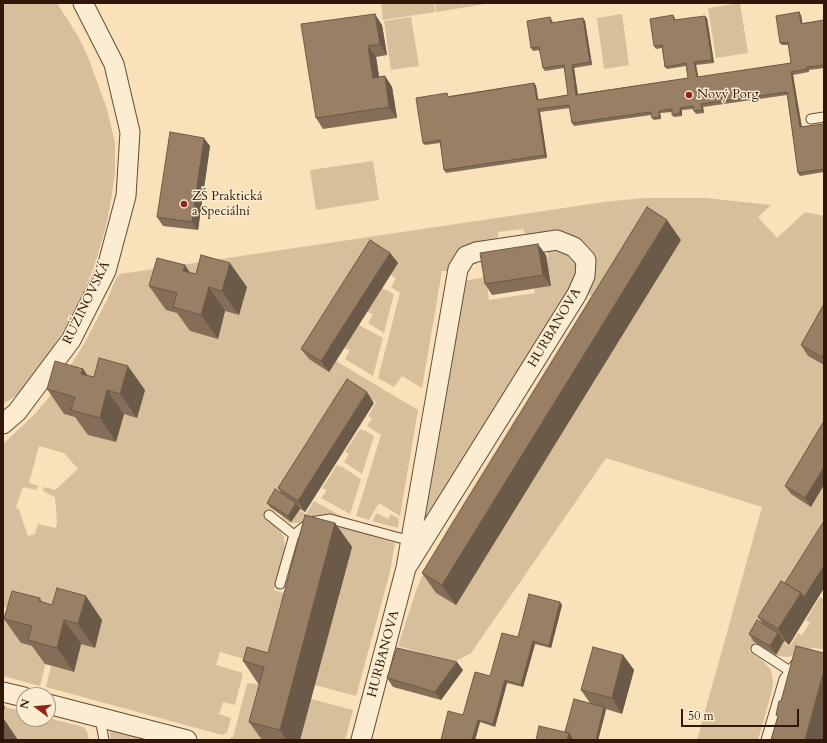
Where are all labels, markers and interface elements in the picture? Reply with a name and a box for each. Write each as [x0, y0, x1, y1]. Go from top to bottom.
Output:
place label: Nový Porg [697, 87, 759, 103]
marker: Nový Porg [684, 90, 694, 100]
place label: ZŠ Praktická a Speciální [192, 189, 263, 220]
marker: ZŠ Praktická a Speciální [179, 199, 189, 209]
street label: RUŽINOVSKÁ [60, 259, 114, 347]
street label: HURBANOVA [525, 286, 585, 370]
street label: HURBANOVA [365, 609, 403, 699]
north arrow [16, 687, 56, 727]
text: N [16, 697, 33, 710]
scale bar [683, 701, 801, 727]
text: 50 m [688, 708, 714, 724]

